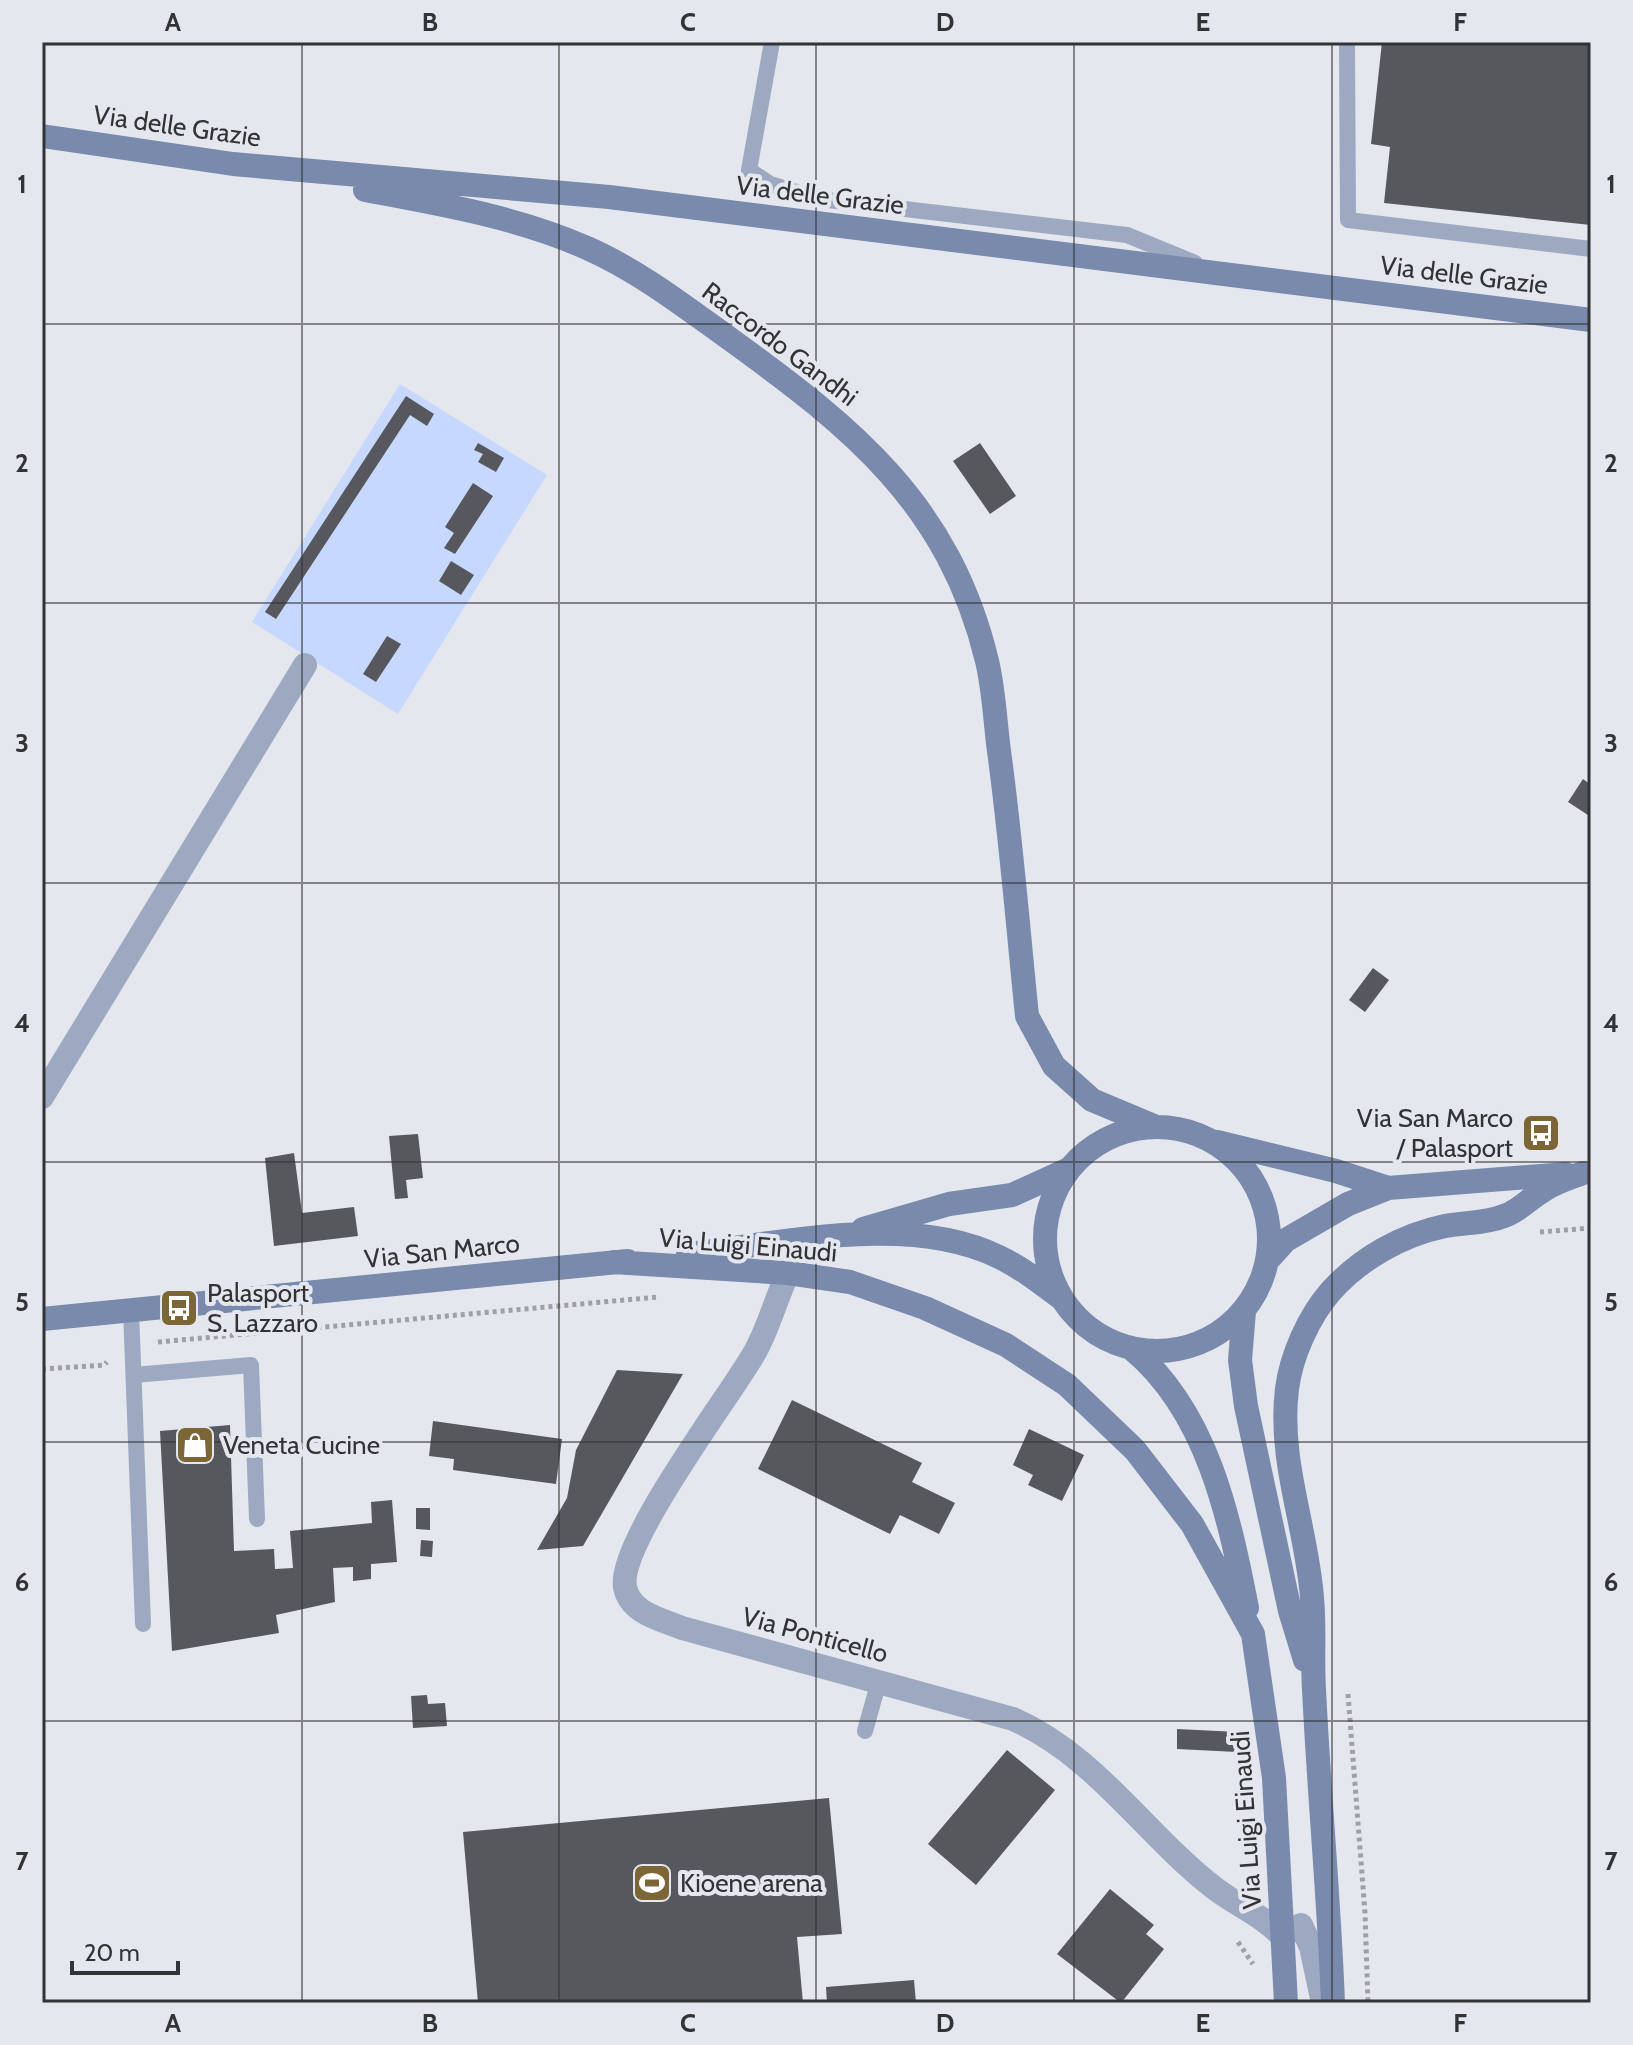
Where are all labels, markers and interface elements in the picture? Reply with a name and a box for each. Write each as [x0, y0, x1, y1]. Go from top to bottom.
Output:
text: A [165, 6, 182, 38]
text: B [422, 6, 438, 38]
text: C [680, 6, 696, 38]
text: D [936, 6, 954, 38]
text: E [1196, 6, 1210, 38]
text: F [1453, 6, 1467, 38]
street label: Via delle Grazie [91, 98, 263, 154]
text: 1 [17, 168, 27, 200]
text: 1 [1606, 168, 1616, 200]
street label: Via delle Grazie [734, 169, 906, 221]
street label: Via delle Grazie [1378, 249, 1550, 301]
street label: Raccordo Gandhi [696, 275, 864, 413]
text: 2 [15, 447, 29, 479]
text: 2 [1604, 447, 1618, 479]
text: 3 [15, 727, 29, 759]
text: 3 [1604, 727, 1618, 759]
text: 4 [14, 1007, 30, 1039]
text: 4 [1603, 1007, 1619, 1039]
place label: Via San Marco / Palasport [1357, 1102, 1513, 1164]
bus stop icon: Via San Marco / Palasport [1520, 1112, 1562, 1154]
street label: Via Luigi Einaudi [658, 1221, 838, 1269]
street label: Via San Marco [363, 1227, 521, 1275]
place label: Palasport S. Lazzaro [207, 1277, 318, 1339]
text: 5 [15, 1286, 29, 1318]
text: 5 [1604, 1286, 1618, 1318]
bus stop icon: Palasport S. Lazzaro [158, 1287, 200, 1329]
shop icon: Veneta Cucine [174, 1424, 216, 1466]
place label: Veneta Cucine [223, 1429, 380, 1461]
text: 6 [15, 1566, 29, 1598]
text: 6 [1604, 1566, 1618, 1598]
street label: Via Ponticello [739, 1600, 891, 1670]
street label: Via Luigi Einaudi [1224, 1730, 1268, 1910]
text: 7 [15, 1845, 29, 1877]
text: 7 [1604, 1845, 1618, 1877]
sports icon: Kioene arena [631, 1862, 673, 1904]
place label: Kioene arena [680, 1867, 823, 1899]
scale bar [72, 1925, 178, 1975]
text: 20 m [84, 1938, 140, 1967]
text: A [165, 2007, 182, 2039]
text: B [422, 2007, 438, 2039]
text: C [680, 2007, 696, 2039]
text: D [936, 2007, 954, 2039]
text: E [1196, 2007, 1210, 2039]
text: F [1453, 2007, 1467, 2039]

